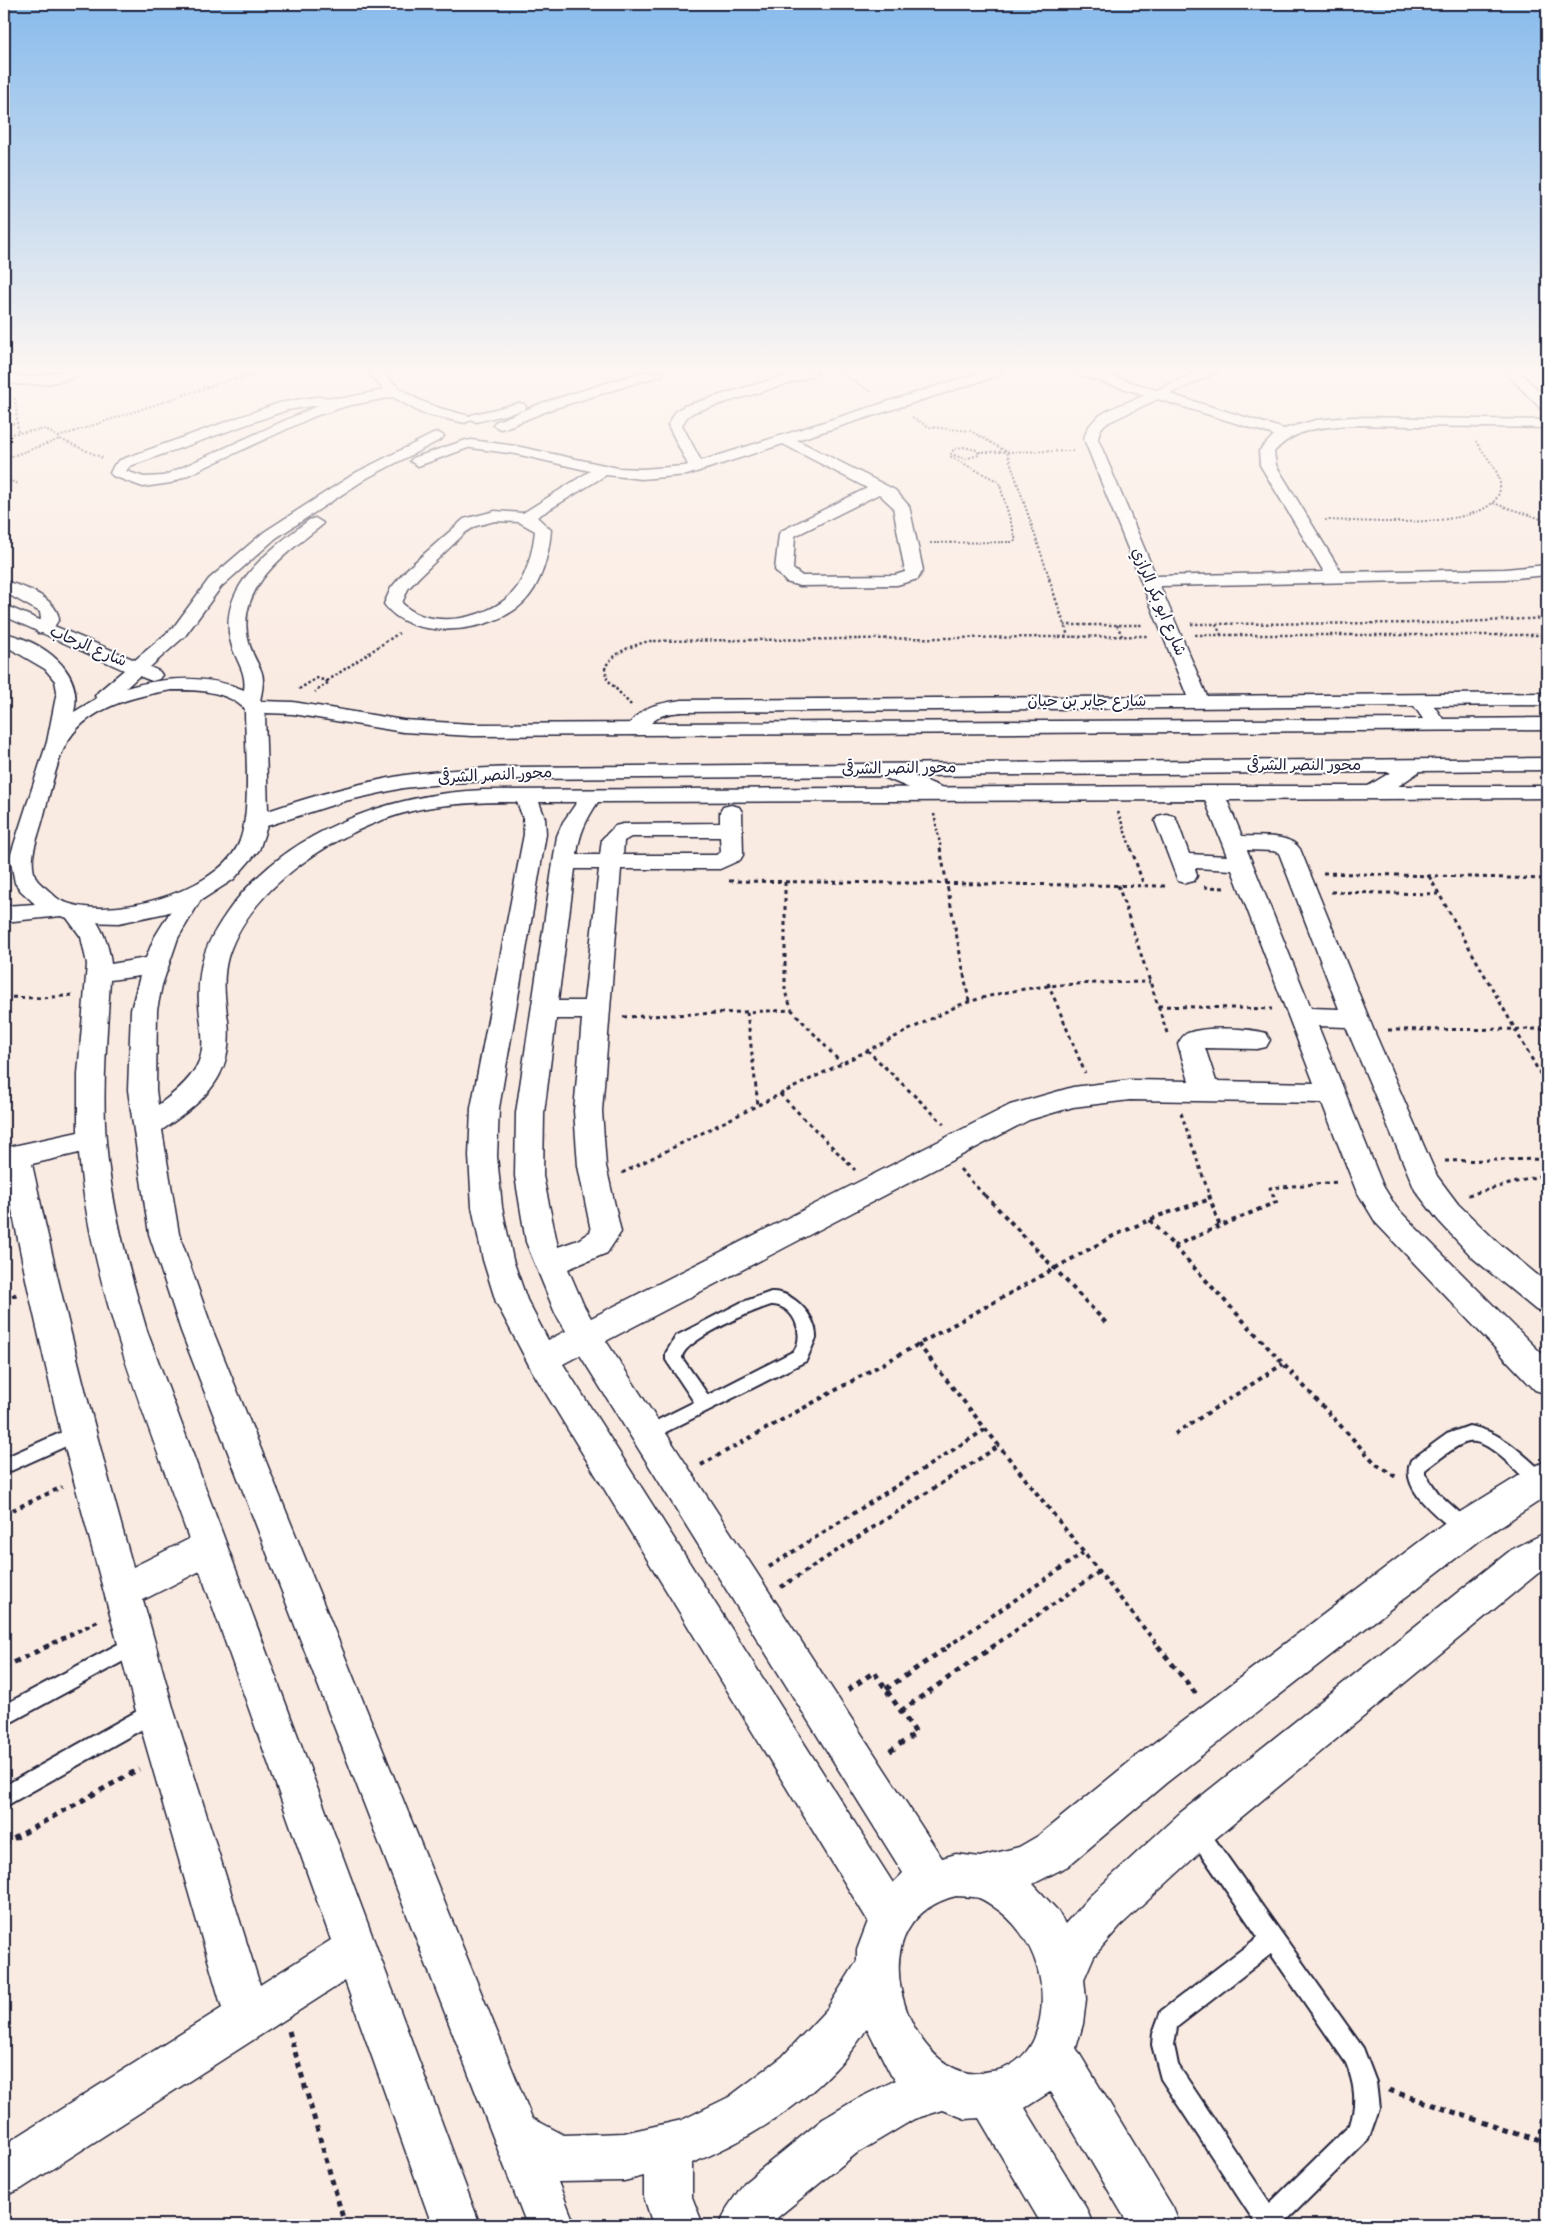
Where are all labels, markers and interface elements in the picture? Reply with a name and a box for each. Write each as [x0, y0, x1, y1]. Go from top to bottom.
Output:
street label: شارع ابو بكر الرازي [1124, 544, 1192, 660]
street label: شارع الرحاب [46, 620, 130, 674]
street label: شارع جابر بن حيان [1028, 690, 1146, 714]
street label: محور النصر الشرقى [1247, 754, 1361, 778]
street label: محور النصر الشرقى [842, 756, 956, 782]
street label: محور النصر الشرقى [437, 761, 553, 791]

